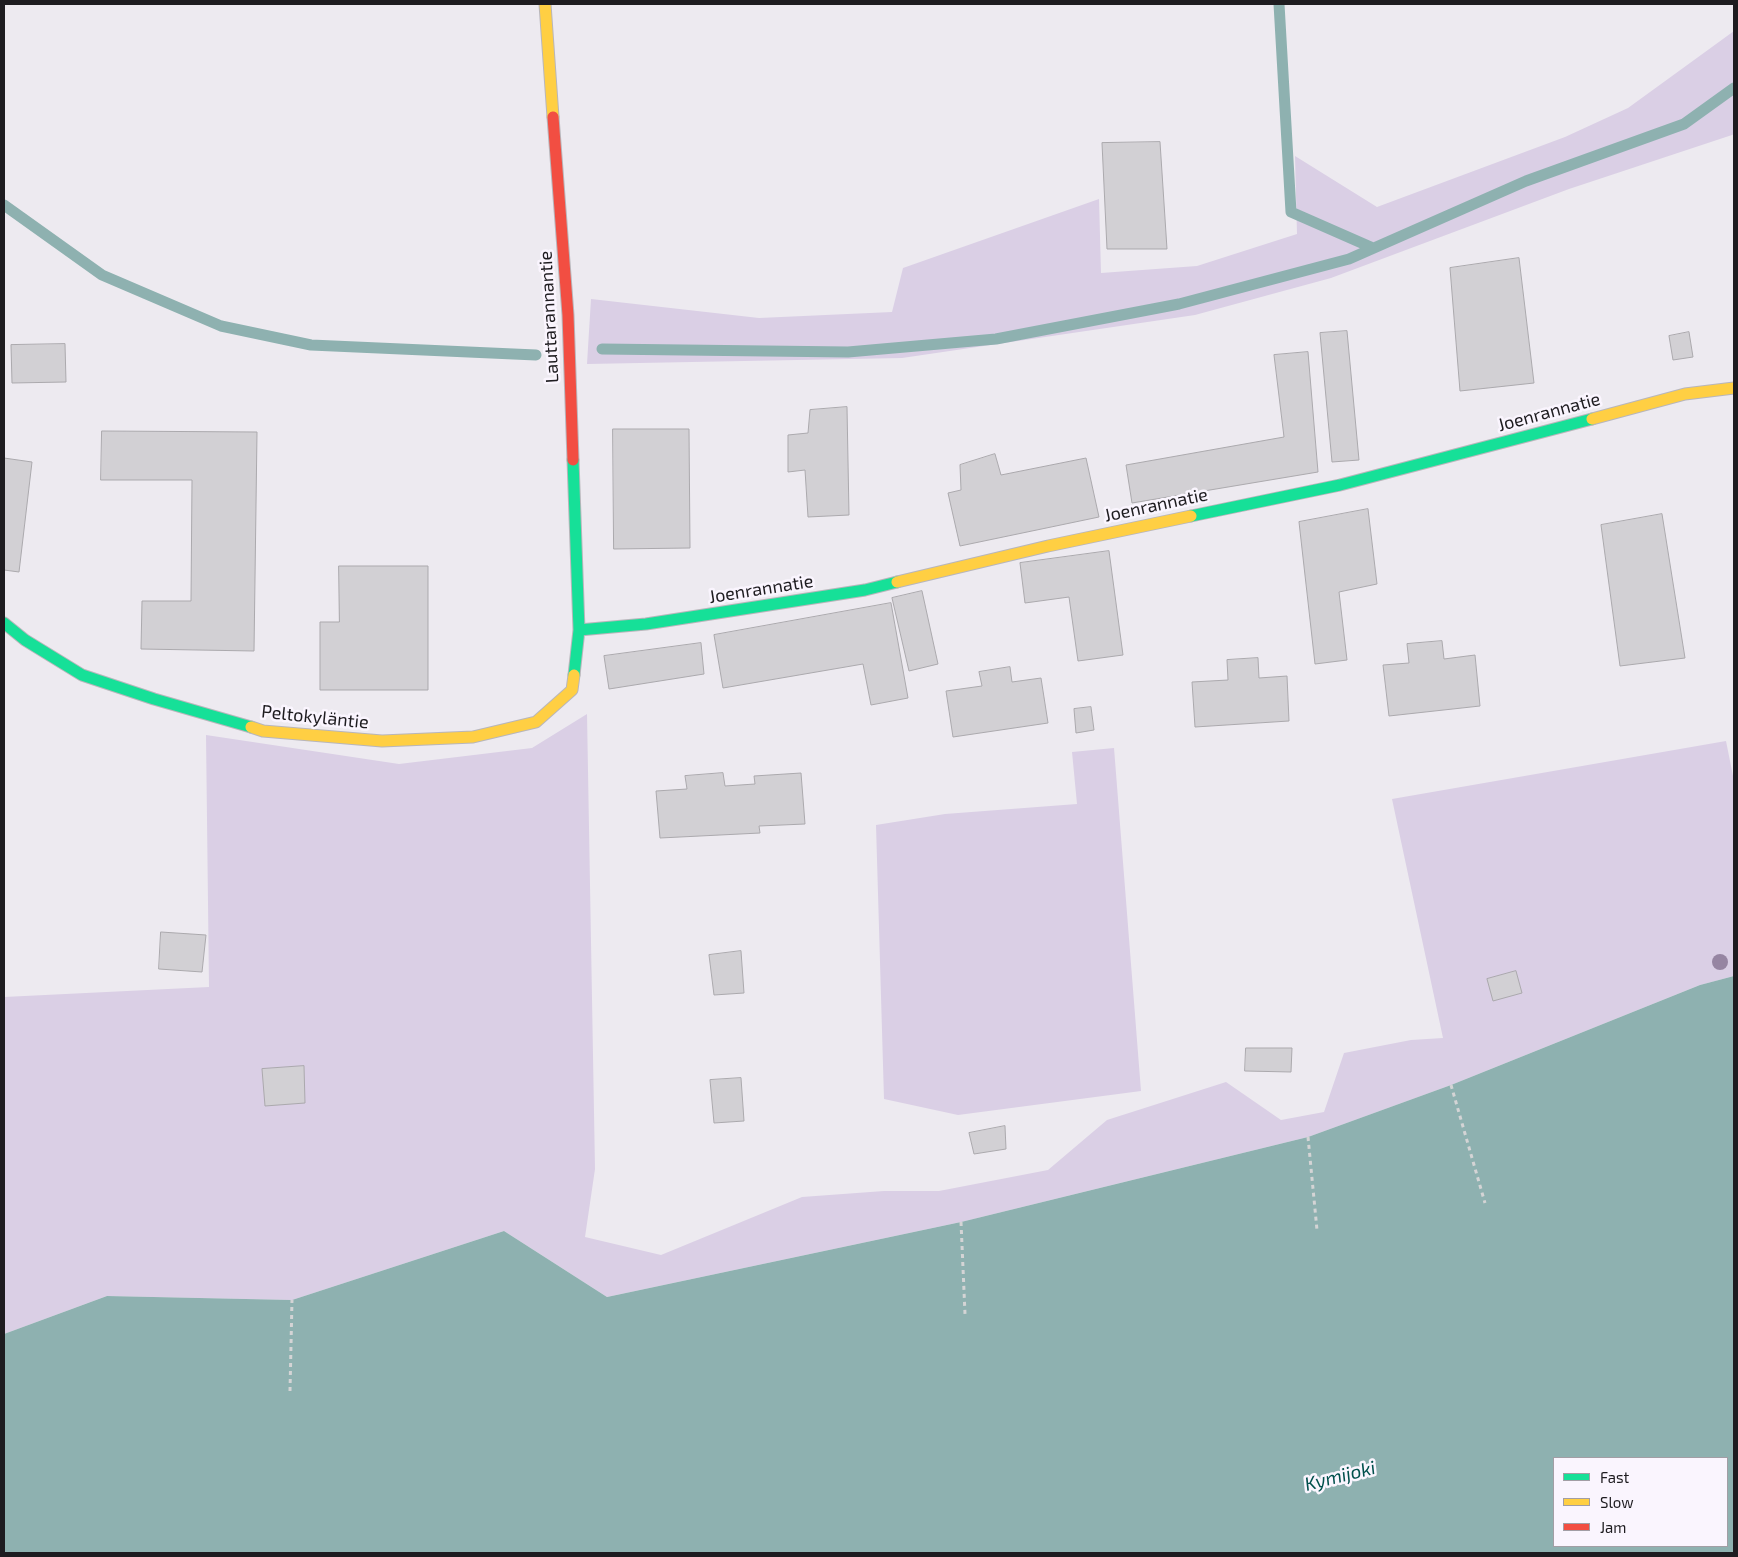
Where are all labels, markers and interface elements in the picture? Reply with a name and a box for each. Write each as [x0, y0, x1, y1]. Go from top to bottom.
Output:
street label: Lauttarannantie [535, 250, 563, 384]
street label: Joenrannatie [1495, 388, 1603, 436]
street label: Joenrannatie [1102, 483, 1210, 527]
street label: Joenrannatie [707, 570, 815, 608]
street label: Peltokyläntie [260, 701, 370, 733]
water label: Kymijoki [1302, 1456, 1378, 1496]
legend [1553, 1457, 1728, 1547]
text: Fast [1600, 1468, 1629, 1486]
text: Slow [1600, 1493, 1634, 1511]
text: Jam [1600, 1518, 1626, 1536]

